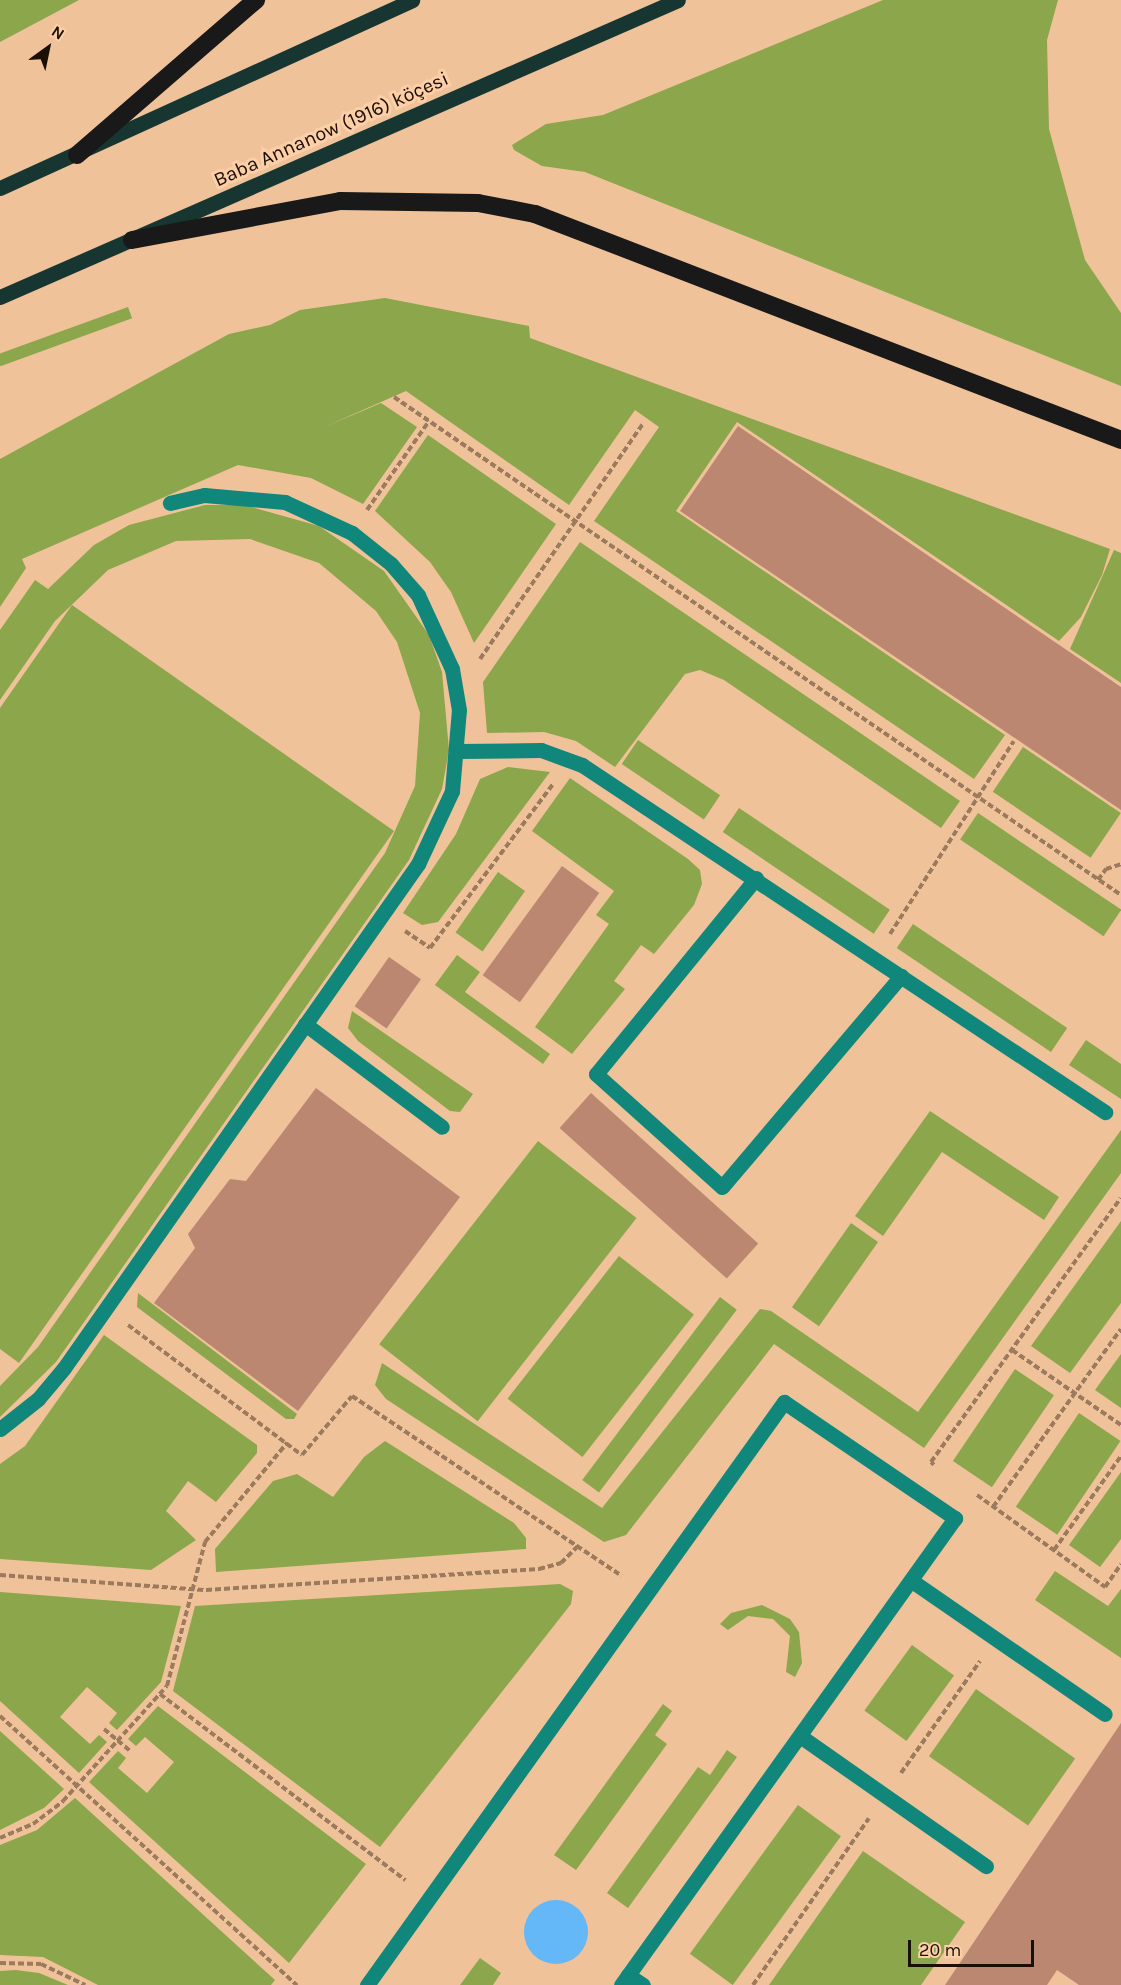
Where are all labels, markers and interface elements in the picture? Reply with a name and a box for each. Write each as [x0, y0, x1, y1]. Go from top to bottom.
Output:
north arrow [18, 18, 78, 78]
text: N [48, 21, 68, 44]
street label: Baba Annanow (1916) köçesi [210, 66, 452, 192]
scale bar [911, 1928, 1037, 1966]
text: 20 m [919, 1939, 961, 1961]

